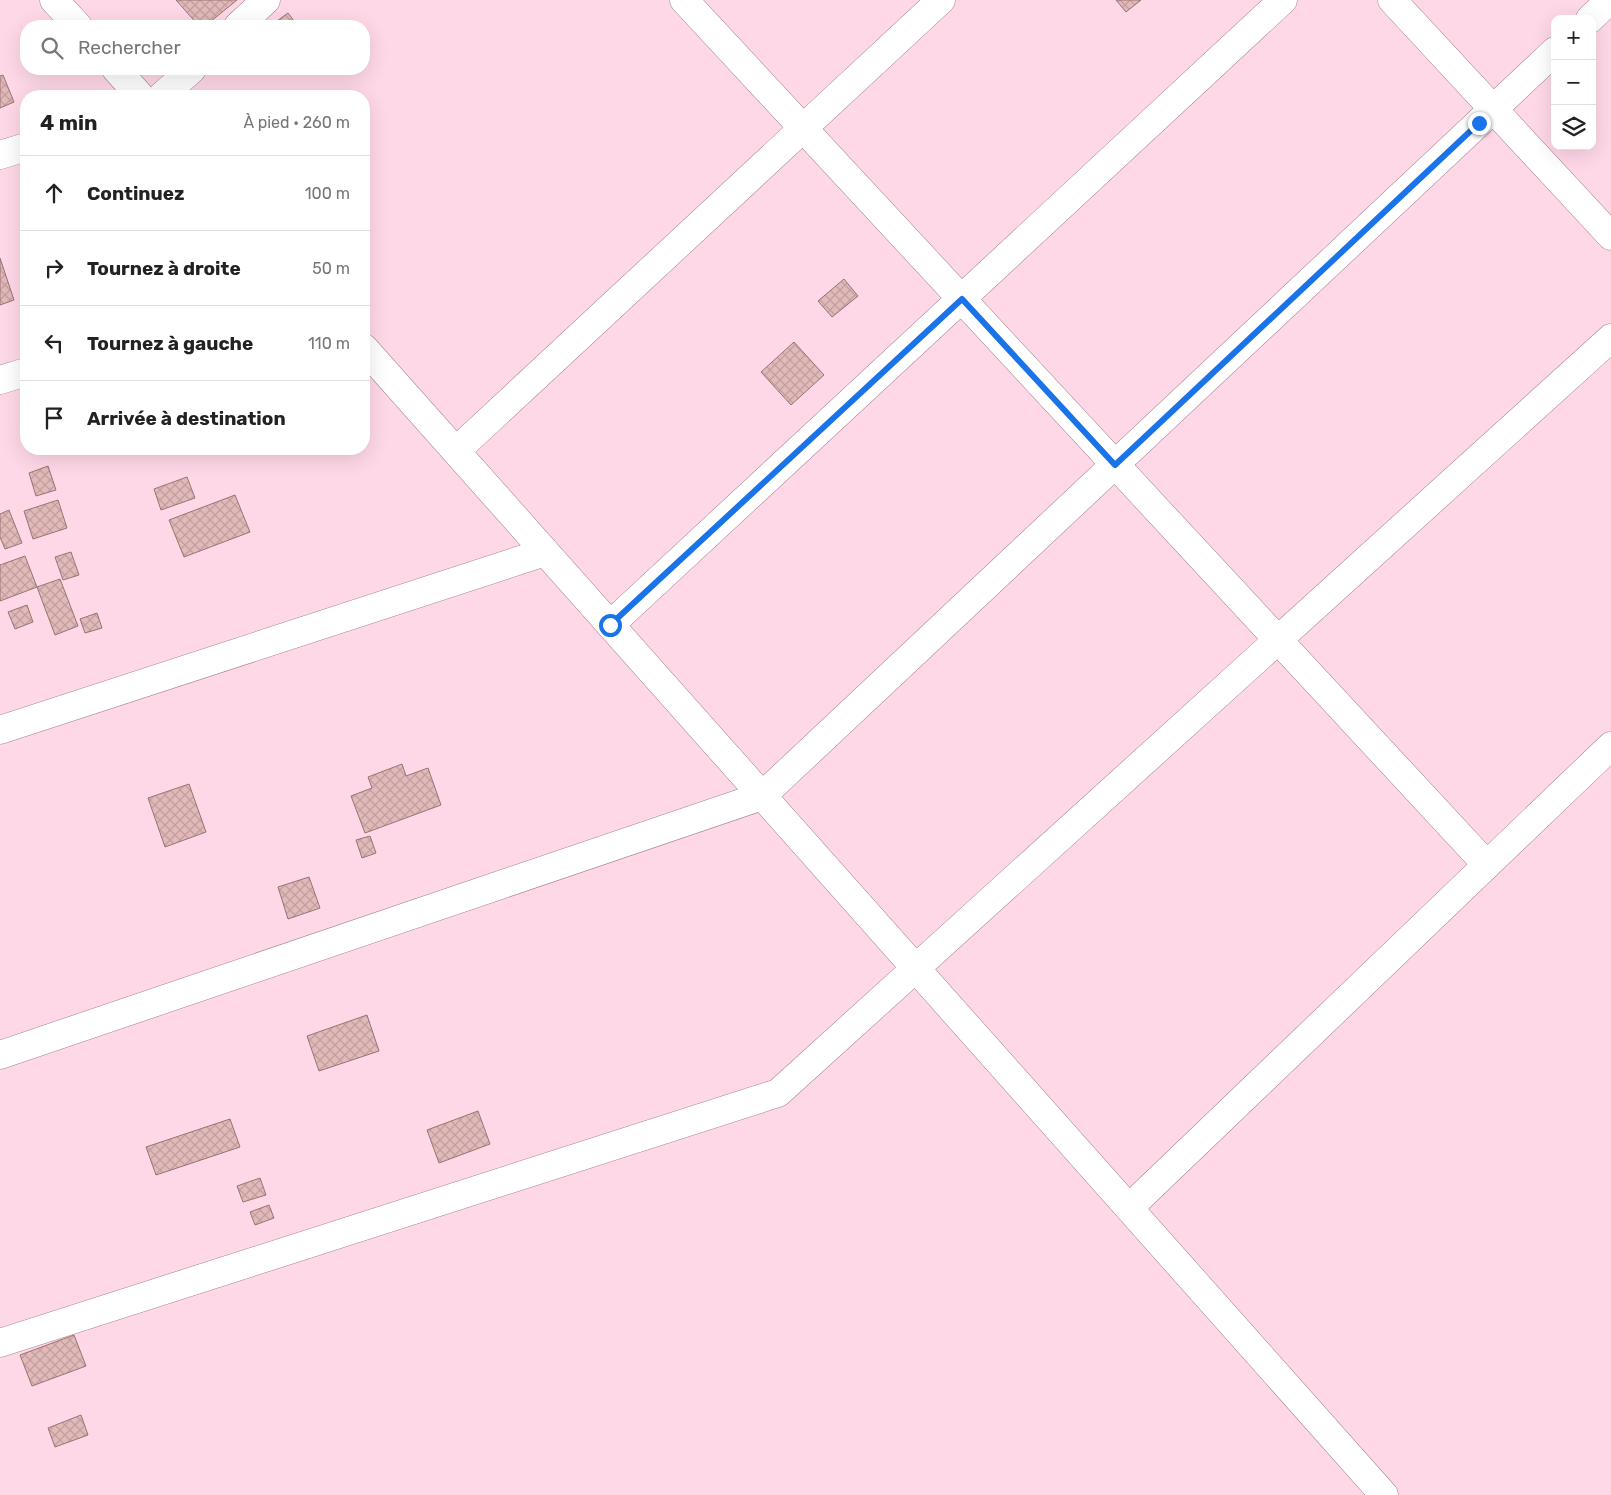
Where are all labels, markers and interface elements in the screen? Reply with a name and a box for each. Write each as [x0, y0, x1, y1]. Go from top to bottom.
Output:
map controls [1551, 15, 1596, 150]
button: + [1551, 15, 1596, 60]
search box [20, 20, 370, 75]
icon: search [38, 34, 66, 62]
text: Rechercher [78, 36, 181, 59]
button: − [1551, 60, 1596, 105]
button: layers [1551, 105, 1596, 150]
text: 4 min [40, 110, 98, 135]
route end [1468, 112, 1491, 135]
text: À pied · 260 m [243, 113, 350, 132]
icon: ahead [40, 179, 68, 207]
text: Continuez [87, 182, 185, 205]
text: 100 m [305, 184, 350, 203]
icon: right [40, 254, 68, 282]
text: Tournez à droite [87, 257, 241, 280]
text: 50 m [312, 259, 350, 278]
icon: left [40, 329, 68, 357]
text: Tournez à gauche [87, 332, 253, 355]
text: 110 m [308, 334, 350, 353]
icon: arrive [40, 404, 68, 432]
text: Arrivée à destination [87, 407, 286, 430]
route start [599, 614, 622, 637]

